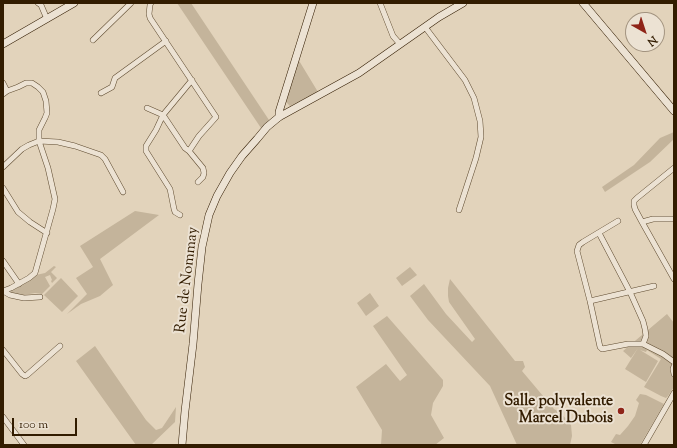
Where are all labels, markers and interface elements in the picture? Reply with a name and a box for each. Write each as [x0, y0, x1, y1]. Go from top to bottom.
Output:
north arrow [625, 12, 665, 52]
text: N [643, 32, 660, 50]
street label: Rue de Nommay [173, 226, 203, 334]
place label: Salle polyvalente Marcel Dubois [504, 393, 613, 428]
marker: Salle polyvalente Marcel Dubois [616, 406, 626, 416]
scale bar [14, 410, 79, 436]
text: 100 m [19, 416, 48, 434]

